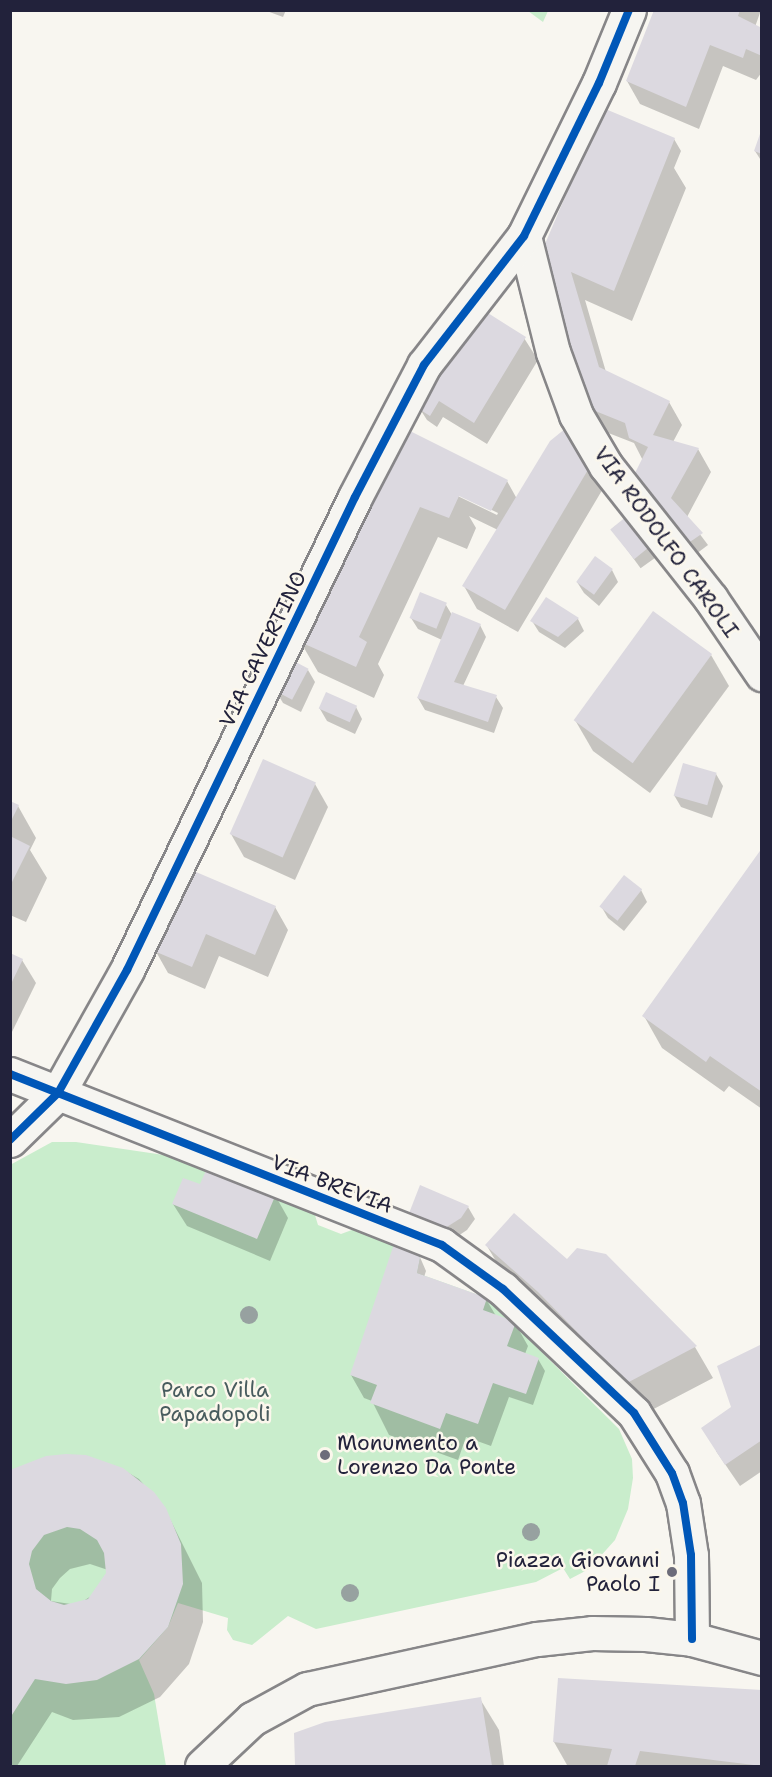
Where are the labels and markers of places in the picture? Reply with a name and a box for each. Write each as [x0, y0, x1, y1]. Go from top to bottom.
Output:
place label: Monumento a Lorenzo Da Ponte [337, 1430, 516, 1480]
marker: Monumento a Lorenzo Da Ponte [318, 1448, 332, 1462]
place label: Piazza Giovanni Paolo I [496, 1547, 660, 1597]
marker: Piazza Giovanni Paolo I [665, 1565, 679, 1579]

